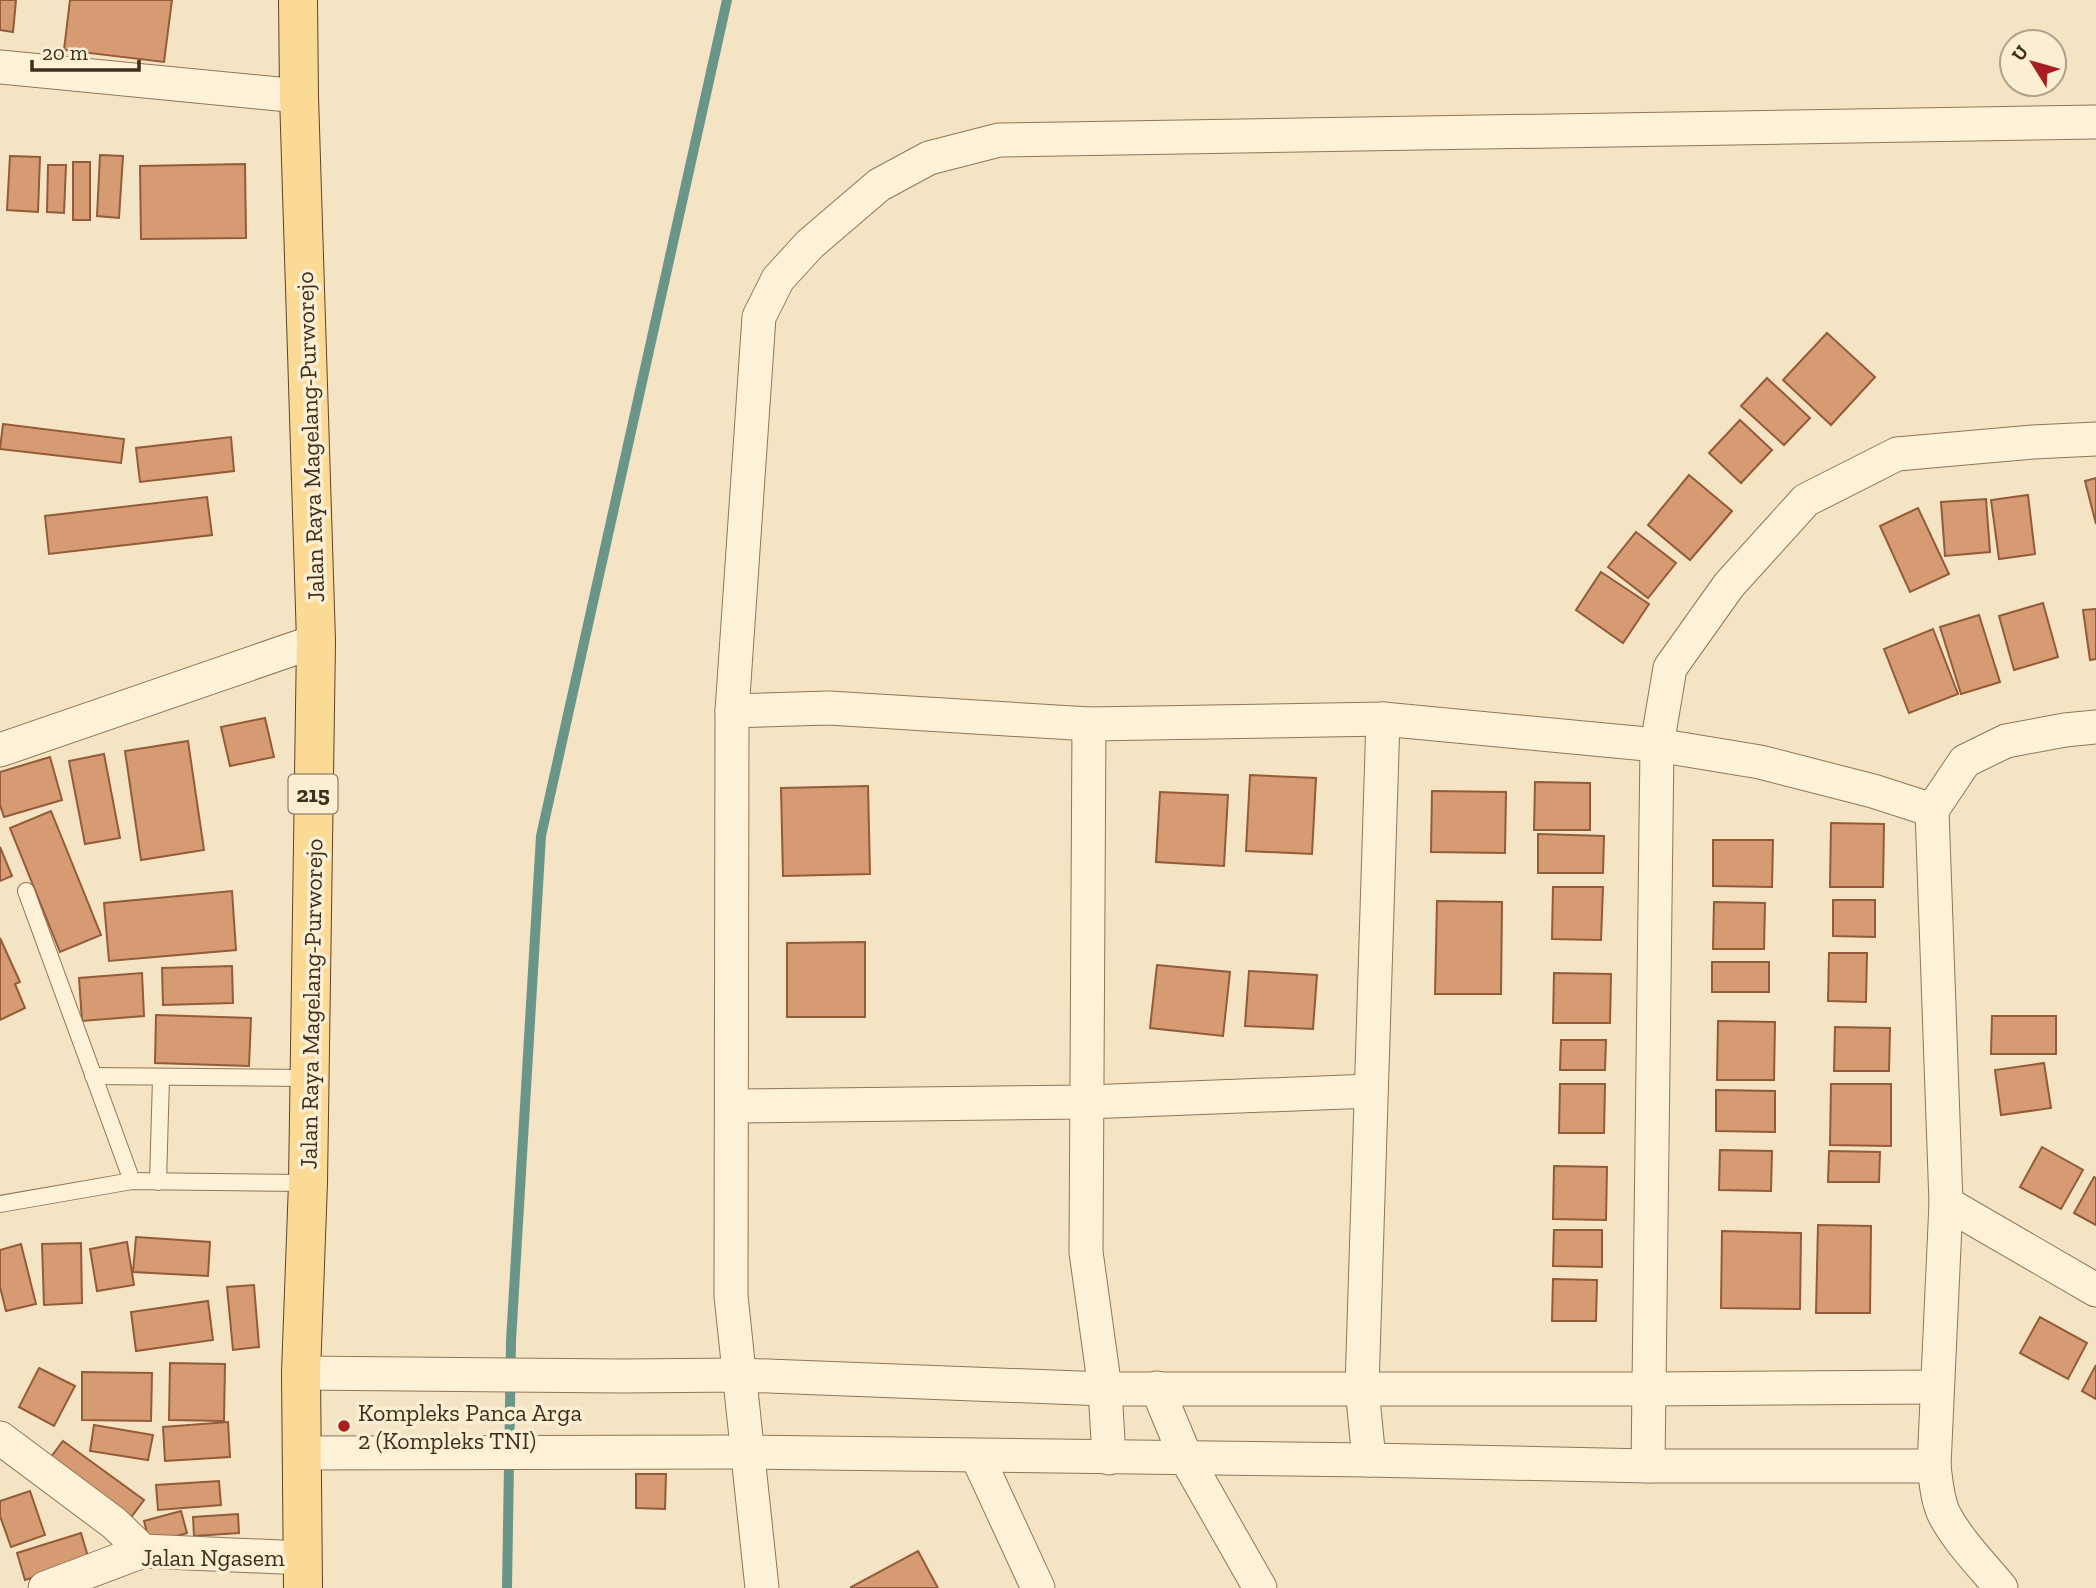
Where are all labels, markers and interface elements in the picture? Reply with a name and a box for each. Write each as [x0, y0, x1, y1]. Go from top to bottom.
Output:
scale bar [32, 28, 138, 72]
north arrow [1998, 28, 2068, 98]
text: 20 m [42, 40, 88, 65]
text: U [2007, 40, 2033, 65]
street label: Jalan Raya Magelang-Purworejo [290, 271, 330, 603]
road number: 215 [288, 774, 338, 814]
street label: Jalan Raya Magelang-Purworejo [294, 838, 328, 1170]
place label: Kompleks Panca Arga 2 (Kompleks TNI) [358, 1398, 582, 1455]
marker: Kompleks Panca Arga 2 (Kompleks TNI) [336, 1418, 352, 1434]
street label: Jalan Ngasem [141, 1543, 285, 1572]

